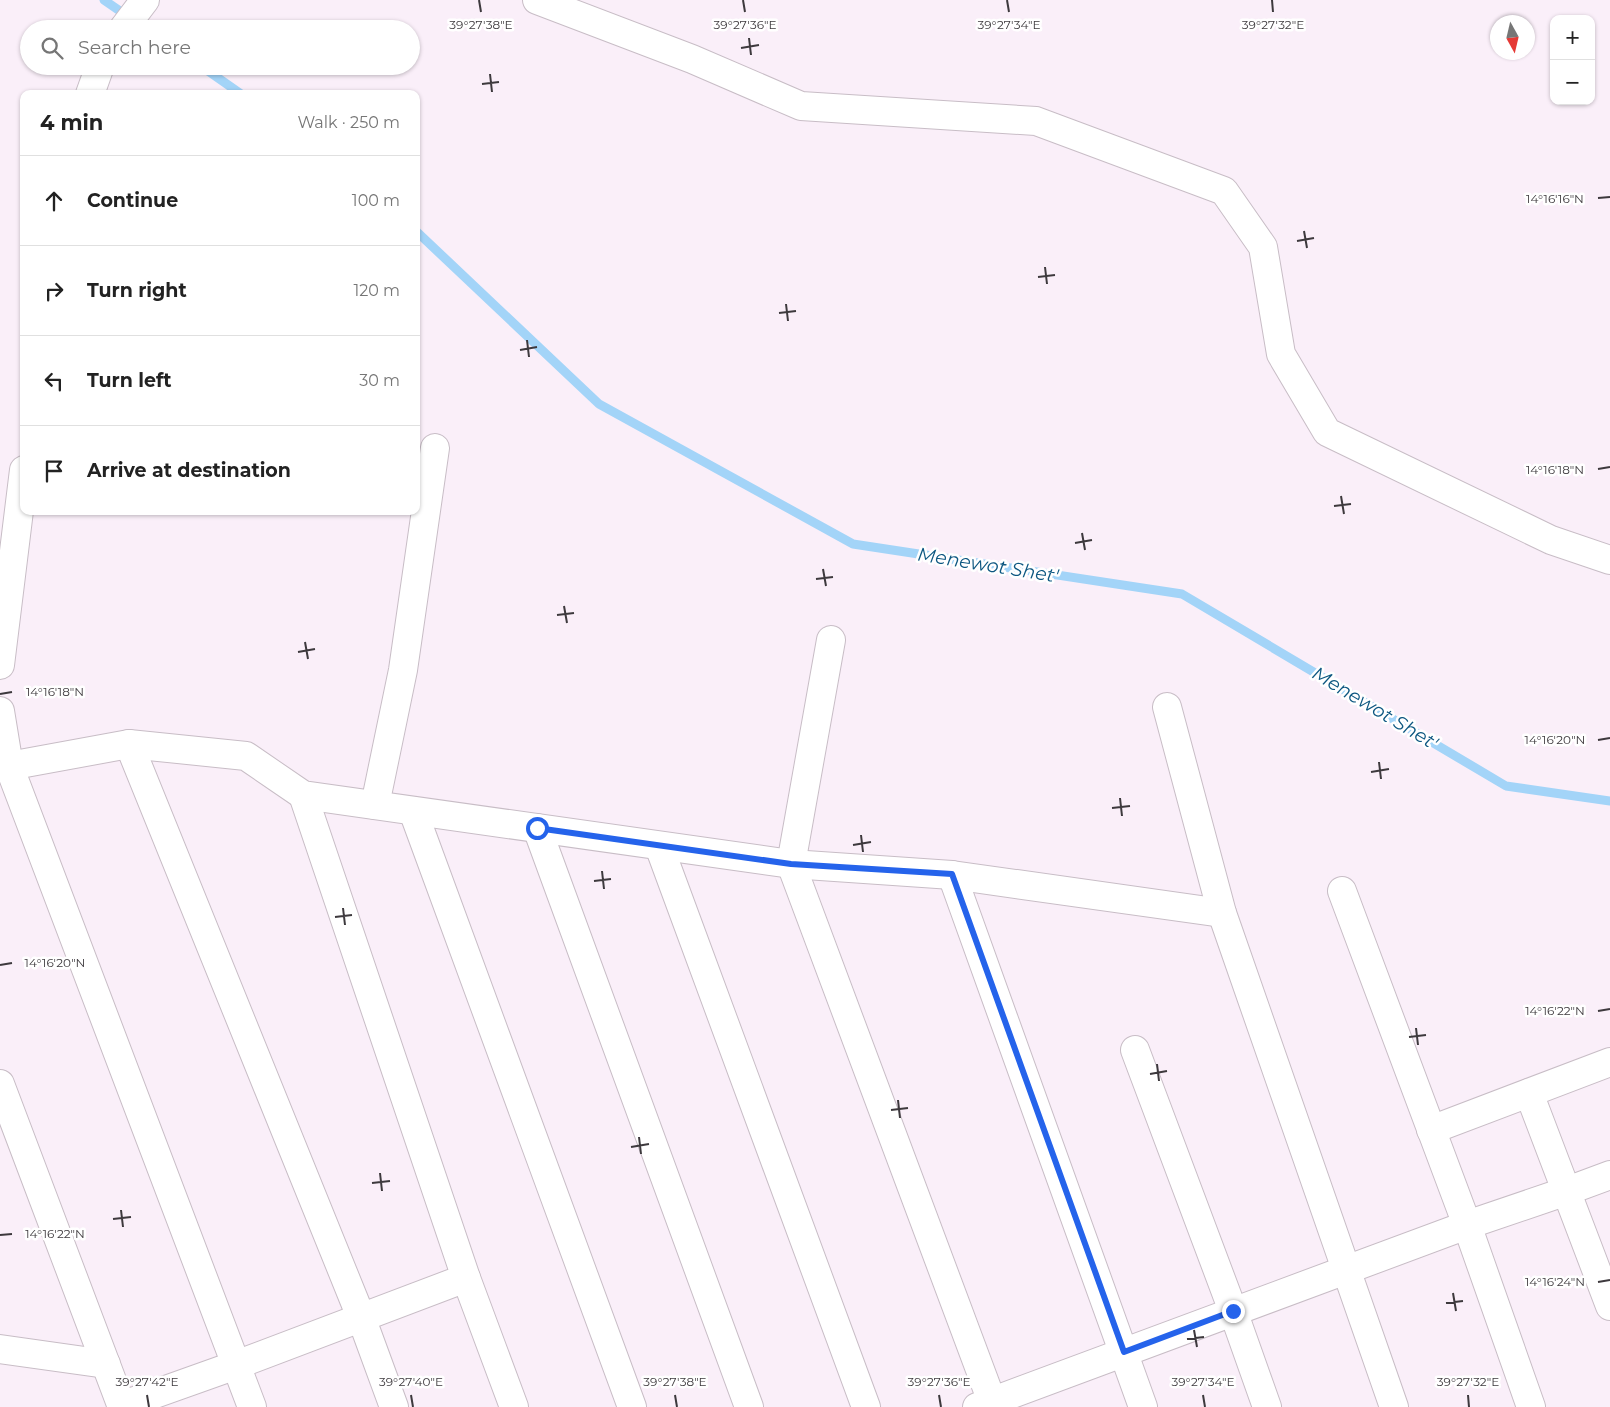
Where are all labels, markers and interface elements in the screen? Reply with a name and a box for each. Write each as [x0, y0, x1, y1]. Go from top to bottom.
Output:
north arrow [1490, 15, 1535, 60]
map controls [1550, 15, 1595, 105]
button: + [1550, 15, 1595, 60]
text: 39°27'38"E [449, 17, 513, 32]
text: 39°27'36"E [714, 17, 776, 32]
text: 39°27'34"E [977, 17, 1041, 32]
text: 39°27'32"E [1242, 17, 1304, 32]
search box [20, 20, 420, 75]
icon: search [38, 34, 66, 62]
text: Search here [78, 36, 191, 59]
button: − [1550, 60, 1595, 105]
text: 4 min [40, 110, 103, 135]
text: Walk · 250 m [297, 113, 400, 132]
icon: ahead [40, 187, 68, 215]
text: Continue [87, 189, 178, 212]
text: 100 m [352, 191, 400, 210]
text: 14°16'16"N [1526, 191, 1584, 206]
icon: right [40, 277, 68, 305]
text: Turn right [87, 279, 187, 302]
text: 120 m [353, 281, 400, 300]
icon: left [40, 367, 68, 395]
text: Turn left [87, 369, 172, 392]
text: 30 m [359, 371, 400, 390]
icon: arrive [40, 457, 68, 485]
text: Arrive at destination [87, 459, 291, 482]
text: 14°16'18"N [1526, 462, 1584, 477]
water label: Menewot Shet' [916, 543, 1061, 588]
water label: Menewot Shet' [1308, 661, 1443, 755]
text: 14°16'18"N [26, 684, 84, 699]
text: 14°16'20"N [1525, 732, 1585, 747]
route start [526, 817, 549, 840]
text: 14°16'20"N [25, 955, 85, 970]
text: 14°16'22"N [1525, 1003, 1585, 1018]
text: 14°16'22"N [25, 1226, 85, 1241]
text: 14°16'24"N [1525, 1274, 1585, 1289]
route end [1222, 1300, 1245, 1323]
text: 39°27'42"E [116, 1374, 178, 1389]
text: 39°27'40"E [379, 1374, 443, 1389]
text: 39°27'38"E [643, 1374, 707, 1389]
text: 39°27'36"E [908, 1374, 970, 1389]
text: 39°27'34"E [1171, 1374, 1235, 1389]
text: 39°27'32"E [1437, 1374, 1499, 1389]

